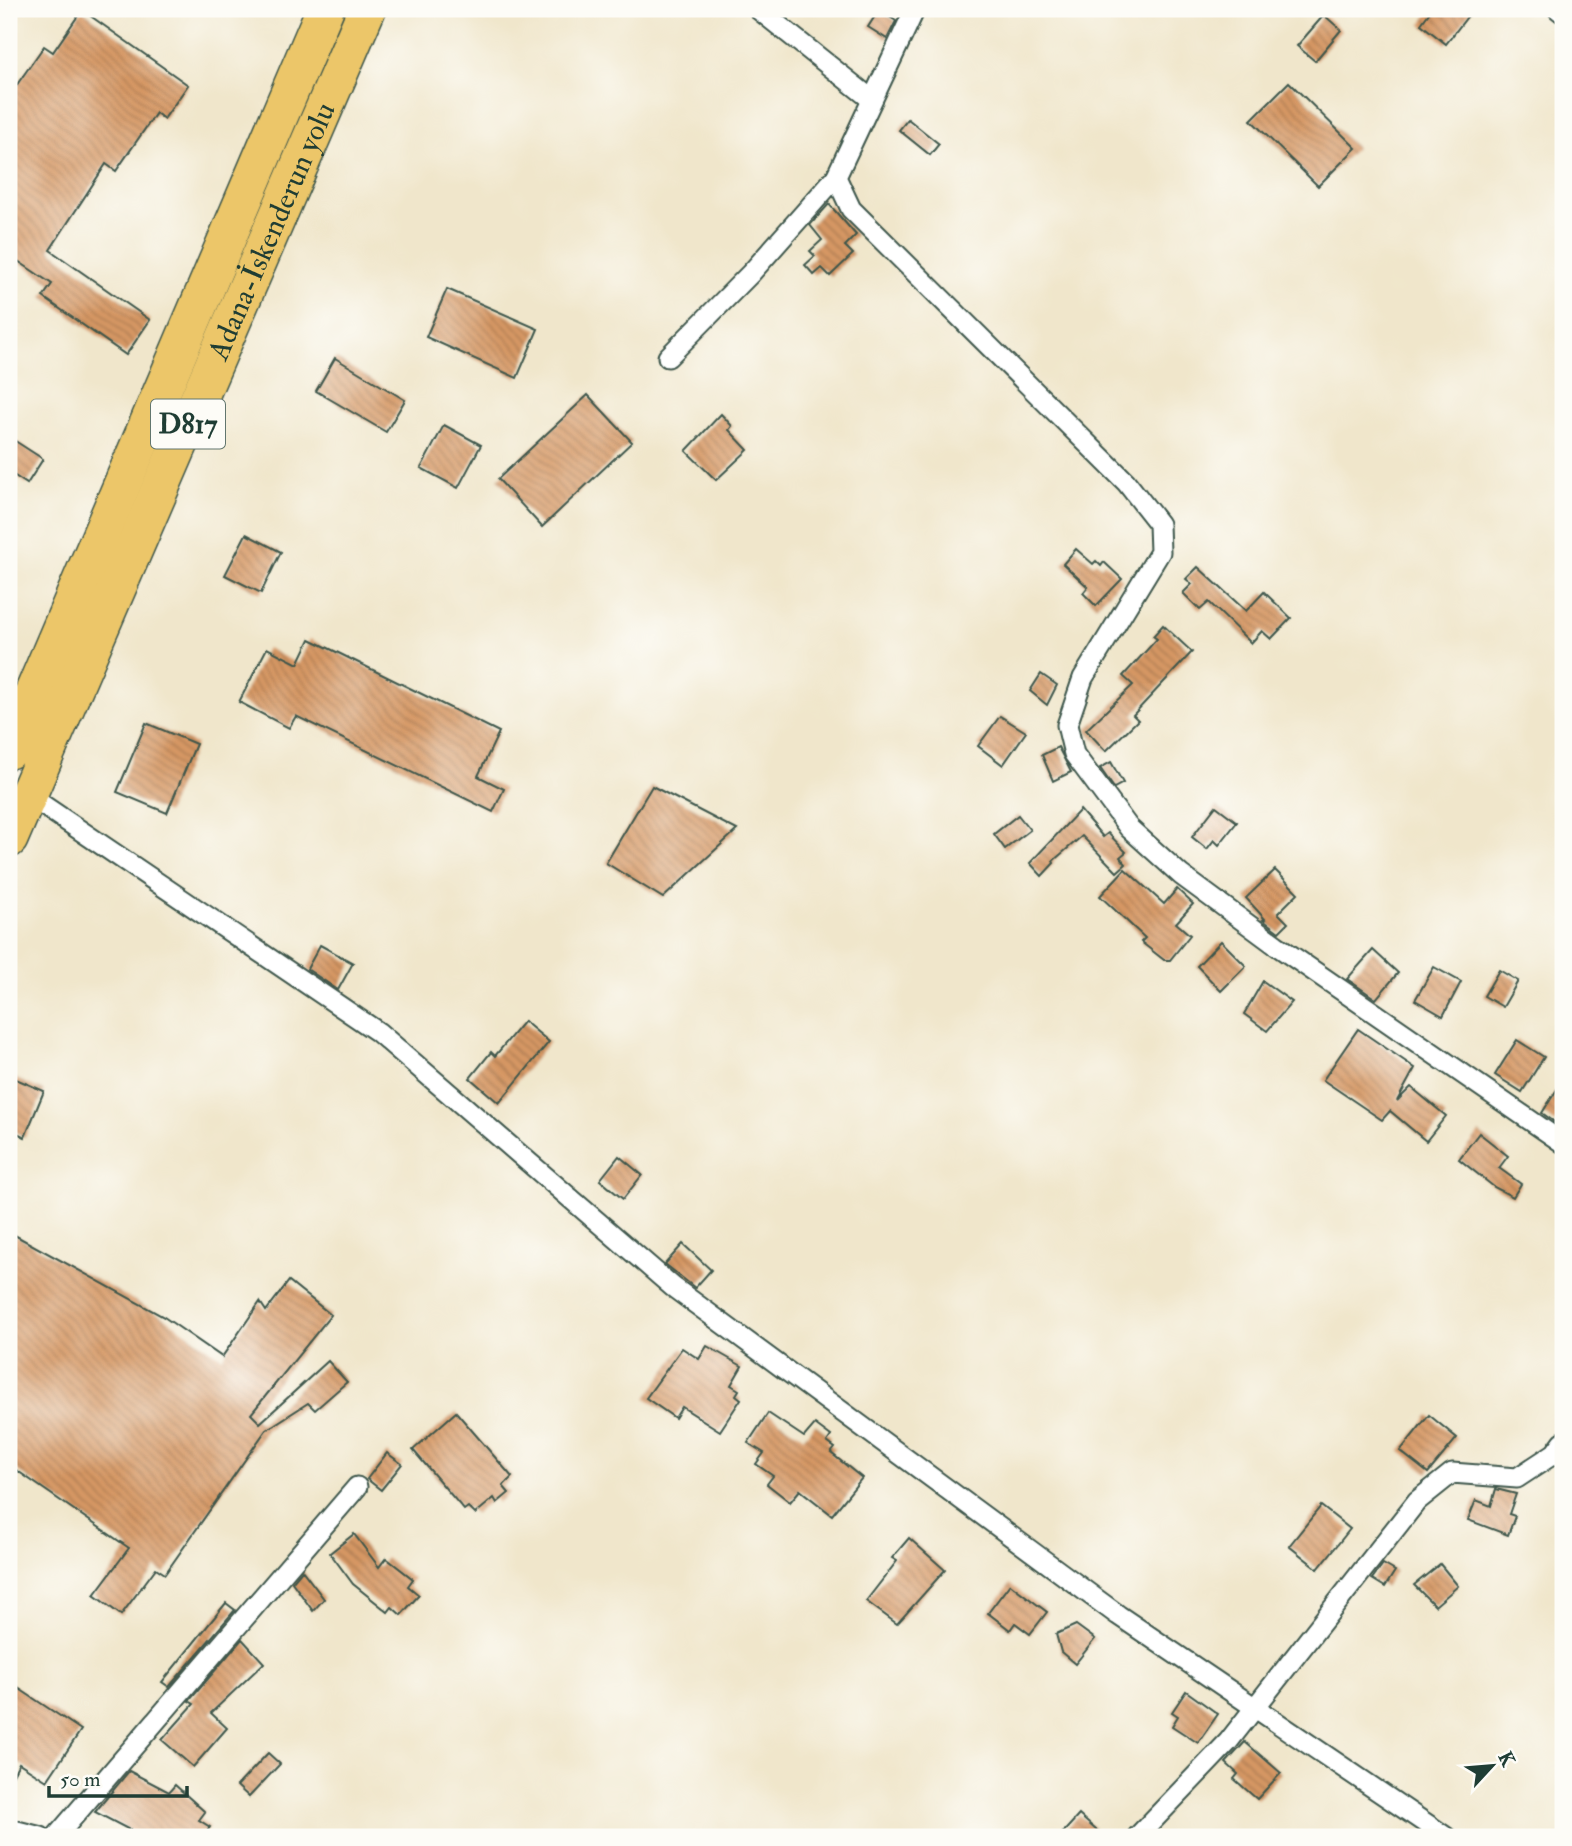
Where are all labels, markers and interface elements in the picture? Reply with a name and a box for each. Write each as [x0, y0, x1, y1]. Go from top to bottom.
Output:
street label: Adana-İskenderun yolu [199, 97, 343, 367]
road number: D817 [151, 400, 225, 448]
north arrow [1456, 1730, 1526, 1800]
text: K [1493, 1748, 1520, 1771]
scale bar [49, 1755, 187, 1799]
text: 50 m [60, 1766, 101, 1793]

